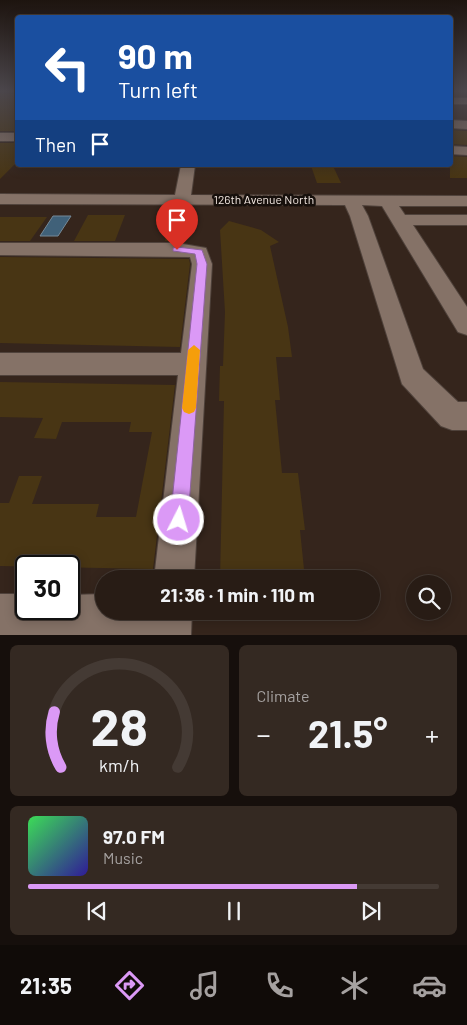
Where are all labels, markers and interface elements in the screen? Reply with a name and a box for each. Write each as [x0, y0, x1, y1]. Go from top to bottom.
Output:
text: 90 m [118, 34, 193, 76]
icon: left [35, 35, 100, 100]
text: Turn left [118, 76, 198, 102]
icon: arrive [86, 130, 114, 158]
text: Then [35, 133, 76, 156]
street label: 126th Avenue North [214, 192, 314, 206]
pin [156, 199, 198, 250]
icon: arrive [163, 206, 191, 234]
position arrow [152, 493, 204, 545]
speed limit sign: 30 [15, 555, 80, 620]
map controls [406, 575, 451, 620]
button: search [406, 575, 451, 620]
text: 21:36 · 1 min · 110 m [160, 583, 315, 606]
text: Climate [257, 686, 309, 705]
text: 28 [91, 694, 148, 756]
text: 21.5° [308, 710, 388, 756]
text: − [257, 717, 271, 751]
text: + [425, 717, 439, 751]
text: km/h [99, 754, 139, 776]
text: 97.0 FM [103, 825, 165, 848]
text: Music [103, 848, 143, 867]
icon: previous [83, 897, 111, 925]
icon: pause [220, 897, 248, 925]
icon: next [357, 897, 385, 925]
icon: directions [112, 968, 147, 1003]
icon: music [187, 968, 222, 1003]
icon: phone [262, 968, 297, 1003]
icon: climate [337, 968, 372, 1003]
icon: car [412, 968, 447, 1003]
text: 21:35 [20, 972, 72, 998]

